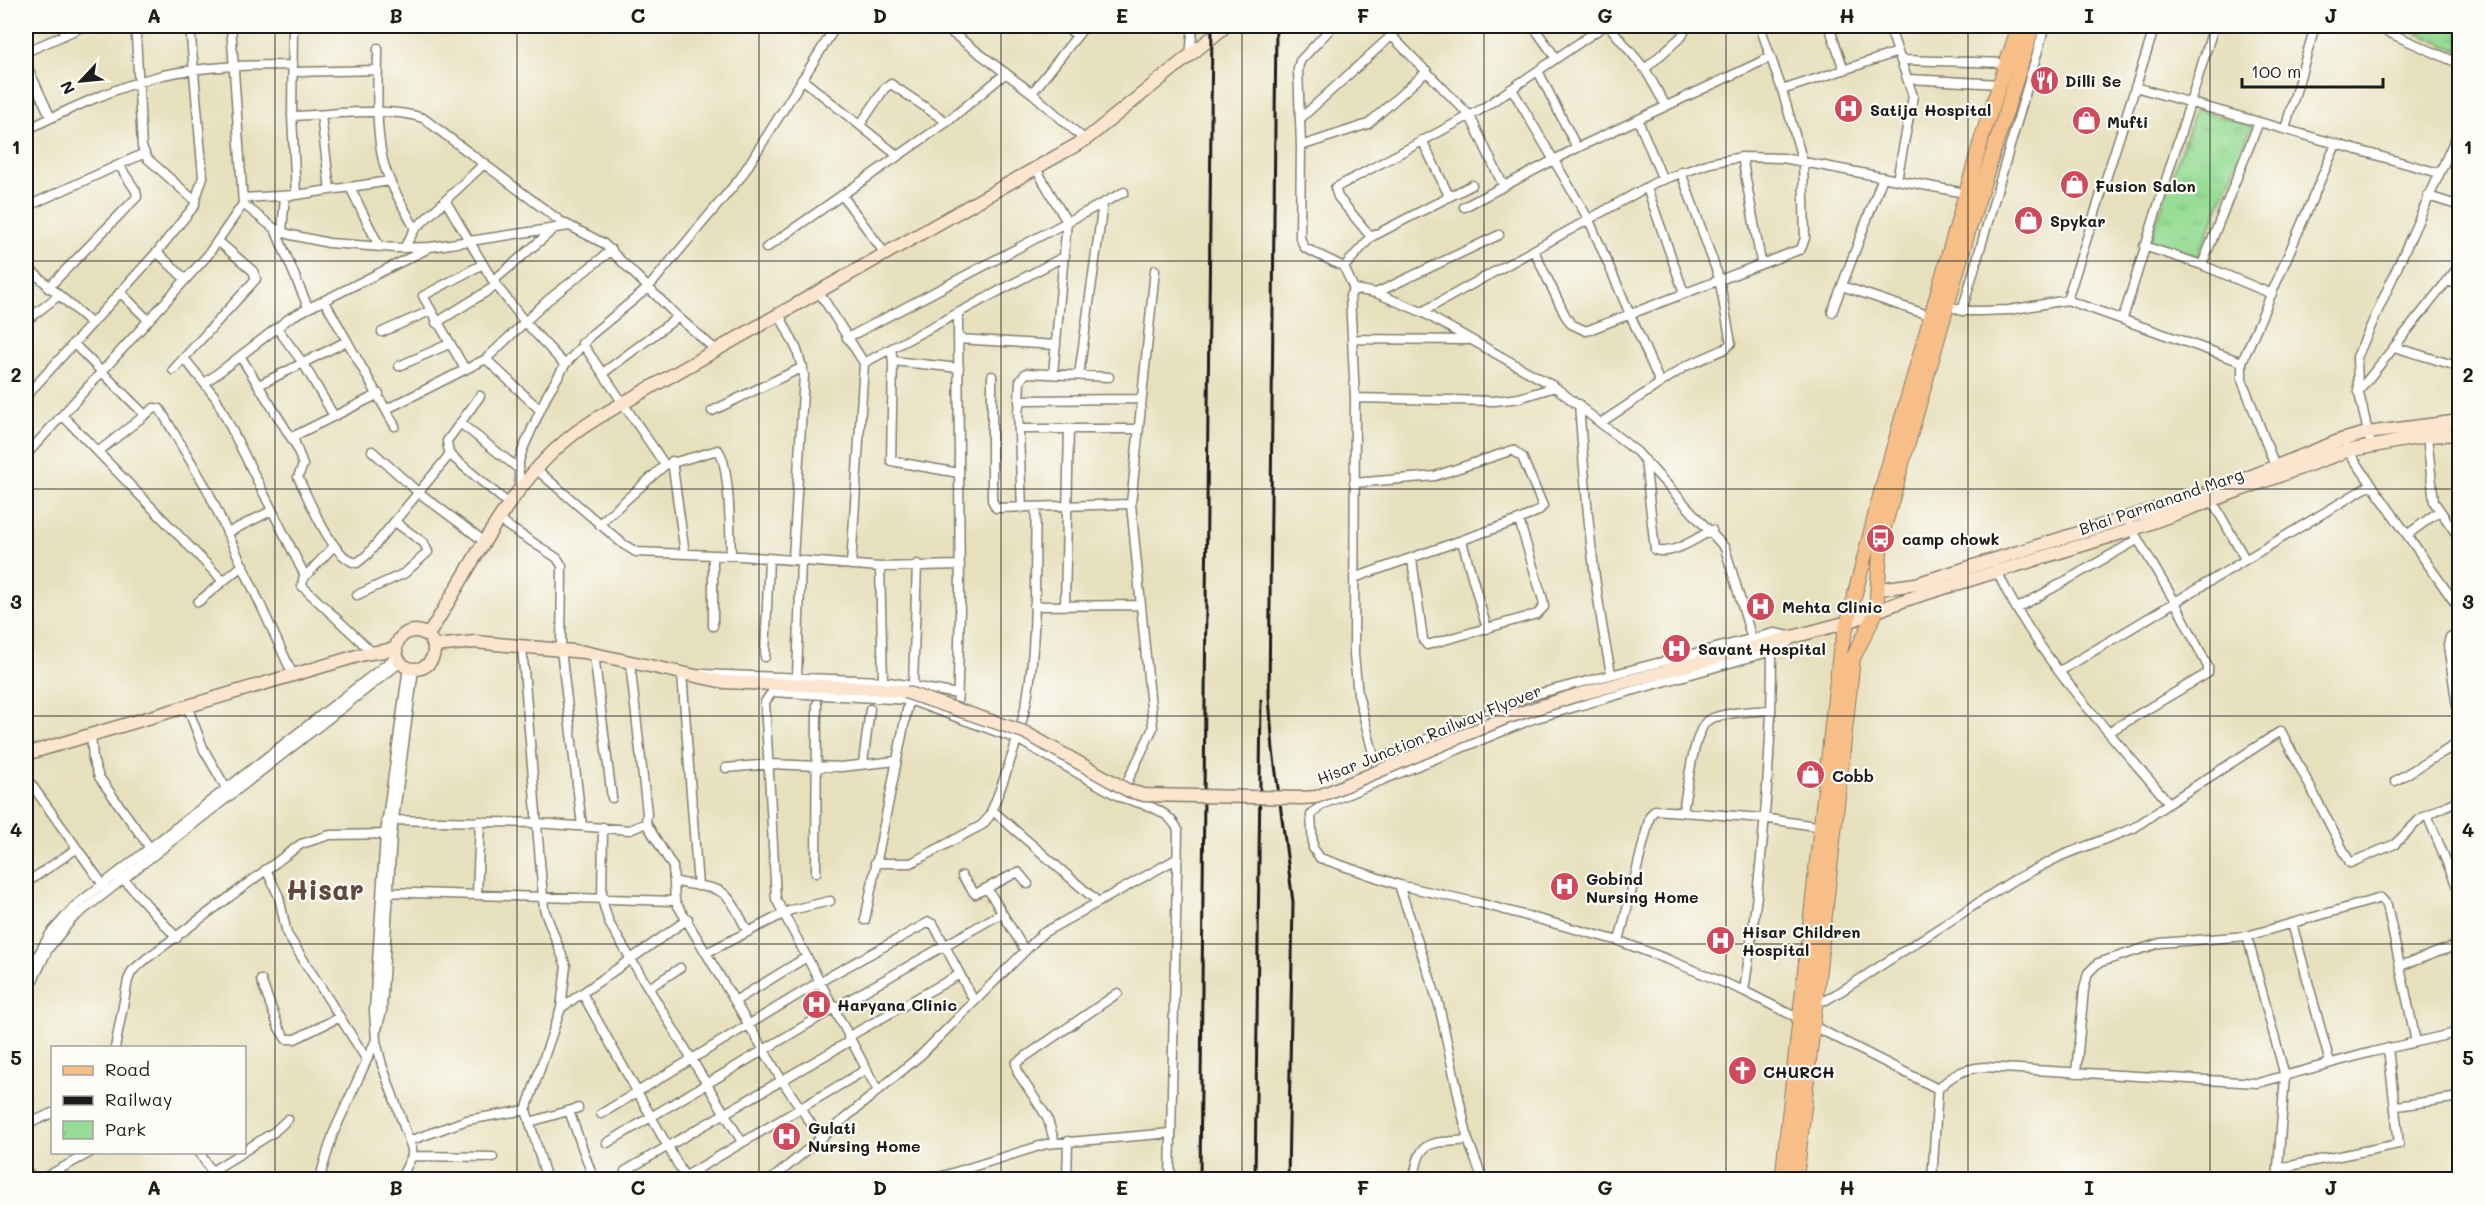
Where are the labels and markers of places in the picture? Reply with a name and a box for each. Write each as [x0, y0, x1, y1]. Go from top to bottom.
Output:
restaurant icon: Dilli Se [2028, 64, 2060, 96]
place label: Dilli Se [2065, 70, 2121, 91]
hospital icon: Satija Hospital [1833, 93, 1865, 125]
place label: Satija Hospital [1870, 99, 1991, 120]
shop icon: Mufti [2070, 105, 2102, 137]
place label: Mufti [2107, 111, 2148, 132]
shop icon: Fusion Salon [2058, 169, 2090, 201]
place label: Fusion Salon [2095, 175, 2196, 196]
shop icon: Spykar [2013, 204, 2045, 236]
place label: Spykar [2050, 210, 2106, 231]
bus stop icon: camp chowk [1865, 522, 1897, 554]
place label: camp chowk [1902, 528, 1999, 549]
hospital icon: Mehta Clinic [1745, 590, 1777, 622]
place label: Mehta Clinic [1782, 596, 1882, 617]
hospital icon: Savant Hospital [1661, 632, 1693, 664]
place label: Savant Hospital [1698, 638, 1826, 659]
shop icon: Cobb [1795, 759, 1827, 791]
place label: Cobb [1832, 765, 1874, 786]
place label: Gobind Nursing Home [1586, 868, 1698, 907]
hospital icon: Gobind Nursing Home [1549, 871, 1581, 903]
place label: Hisar Children Hospital [1742, 921, 1860, 960]
hospital icon: Hisar Children Hospital [1705, 924, 1737, 956]
hospital icon: Haryana Clinic [800, 988, 832, 1020]
place label: Haryana Clinic [837, 994, 957, 1015]
church icon: CHURCH [1726, 1055, 1758, 1087]
place label: CHURCH [1763, 1061, 1835, 1082]
place label: Gulati Nursing Home [808, 1117, 920, 1156]
hospital icon: Gulati Nursing Home [771, 1120, 803, 1152]

